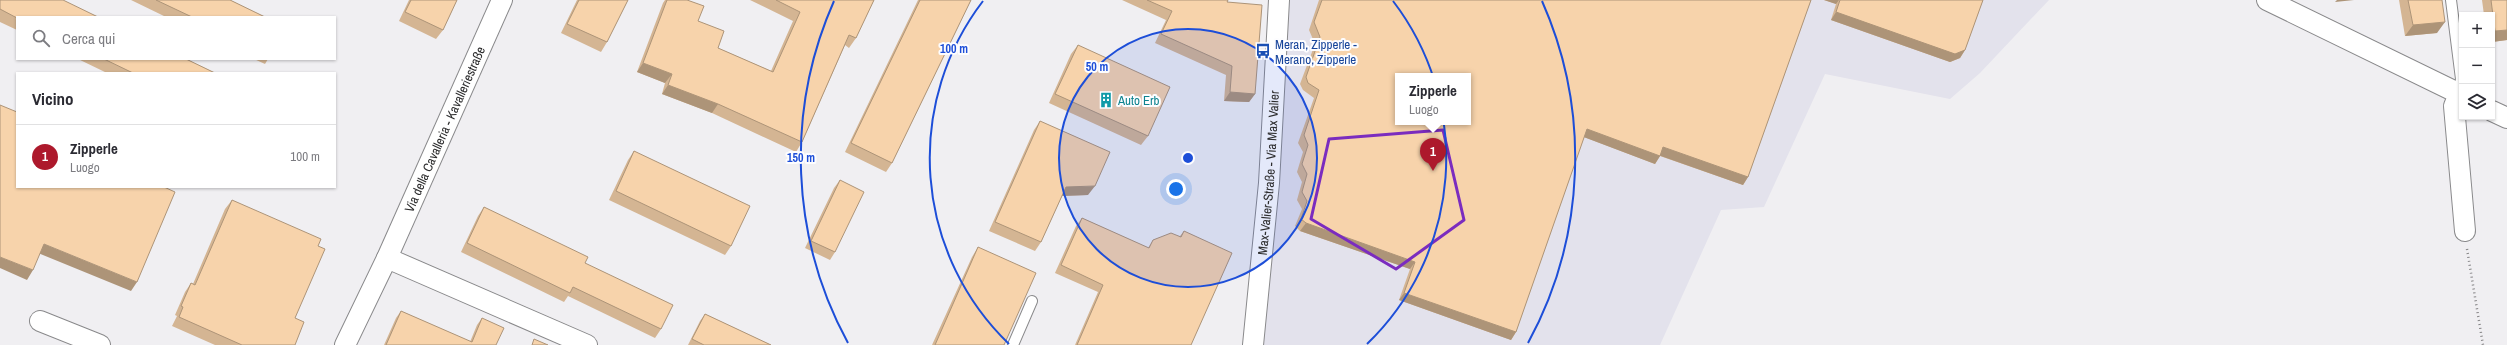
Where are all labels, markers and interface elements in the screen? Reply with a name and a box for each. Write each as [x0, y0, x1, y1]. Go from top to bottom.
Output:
map controls [2459, 12, 2495, 120]
button: + [2459, 12, 2495, 48]
search box [16, 16, 336, 60]
icon: search [30, 27, 52, 49]
text: Cerca qui [62, 28, 115, 49]
place label: Meran, Zipperle - Merano, Zipperle [1275, 36, 1357, 68]
text: 100 m [940, 41, 968, 57]
bus stop icon: Meran, Zipperle - Merano, Zipperle [1254, 42, 1272, 60]
street label: Via della Cavalleria - Kavalleriestraße [400, 44, 489, 215]
button: − [2459, 48, 2495, 84]
text: 50 m [1086, 59, 1108, 75]
popup [1395, 73, 1471, 125]
text: Zipperle [1409, 80, 1457, 101]
button: layers [2459, 84, 2495, 120]
text: Vicino [32, 87, 74, 110]
street label: Max-Valier-Straße - Via Max Valier [1253, 90, 1283, 256]
building icon: Auto Erb [1097, 91, 1115, 109]
place label: Auto Erb [1117, 92, 1160, 109]
text: Luogo [1409, 101, 1439, 118]
text: Zipperle [70, 138, 118, 159]
pin: 1 [1420, 138, 1446, 171]
text: 1 [42, 148, 48, 165]
text: 100 m [290, 148, 320, 165]
text: 150 m [787, 150, 815, 166]
centre of rings [1181, 151, 1195, 165]
text: Luogo [70, 159, 100, 176]
your location [1166, 179, 1186, 199]

